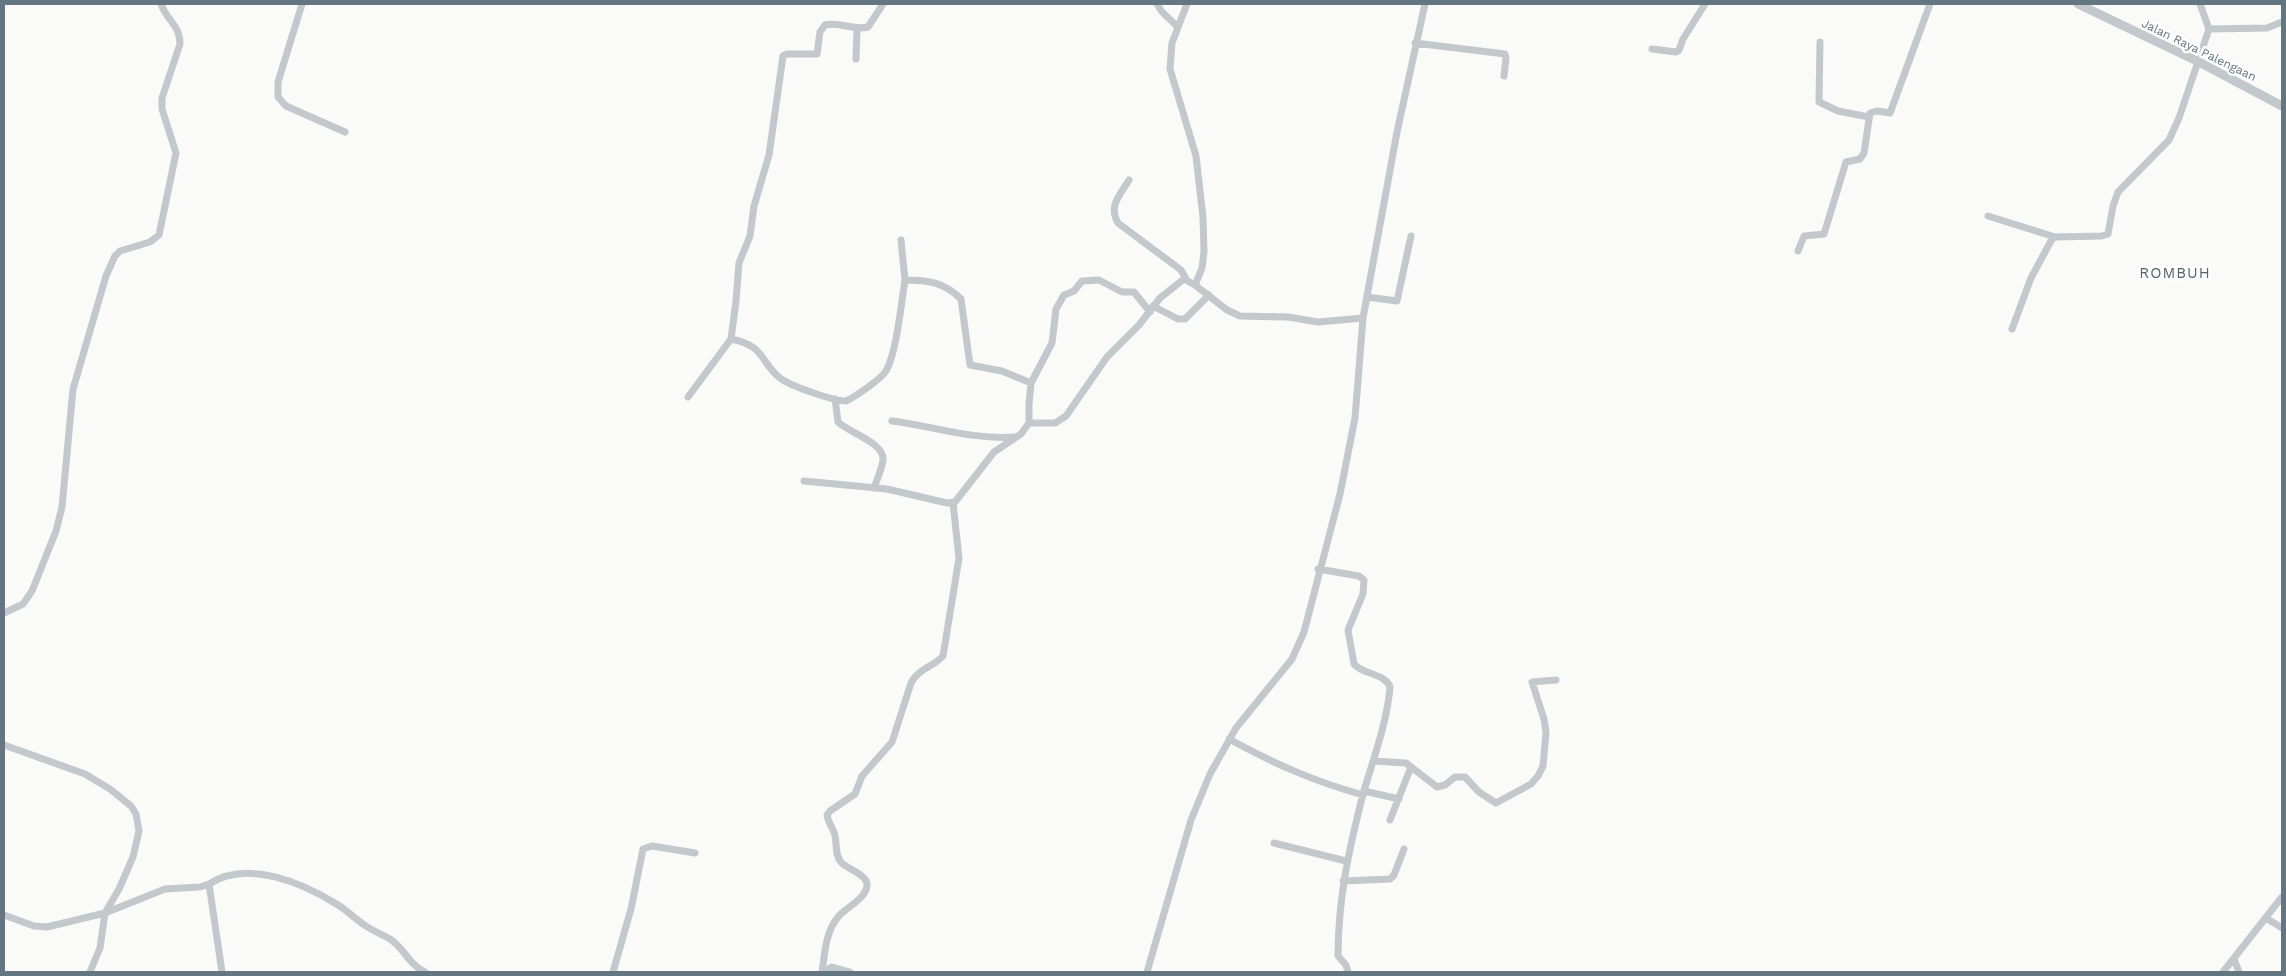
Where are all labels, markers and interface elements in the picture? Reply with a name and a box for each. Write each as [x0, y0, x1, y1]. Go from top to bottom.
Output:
street label: Jalan Raya Palengaan [2139, 16, 2259, 84]
district label: ROMBUH [2139, 264, 2211, 282]

